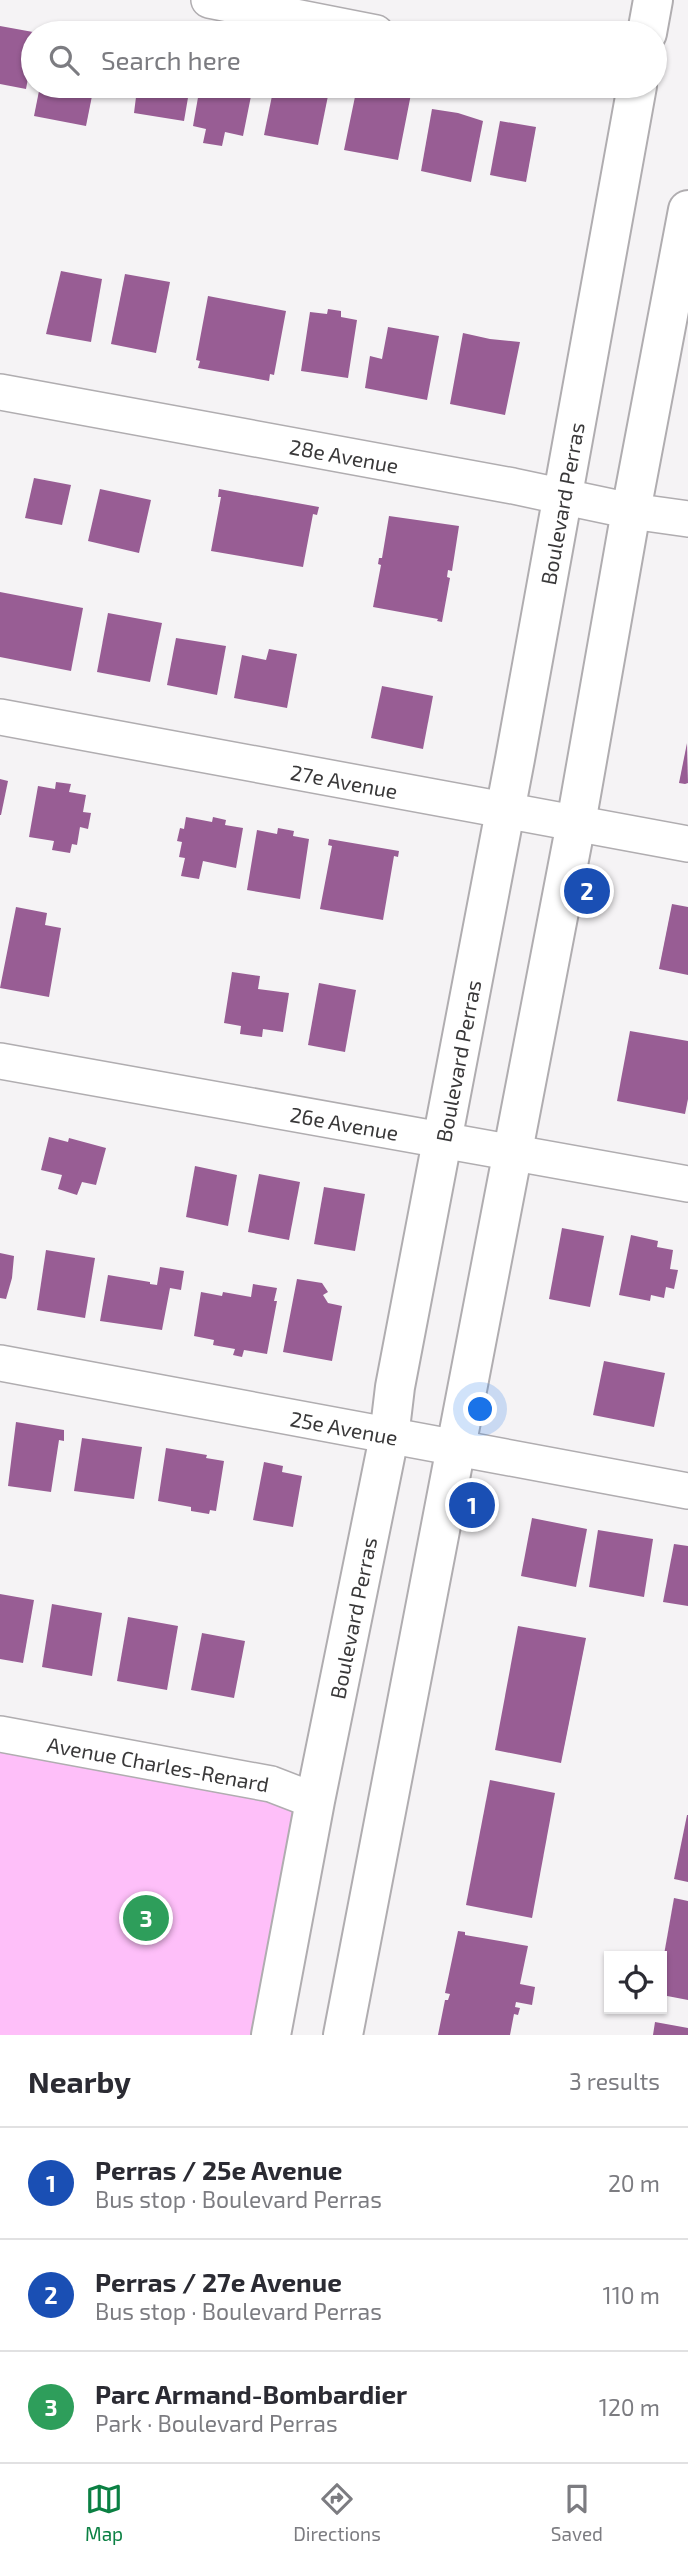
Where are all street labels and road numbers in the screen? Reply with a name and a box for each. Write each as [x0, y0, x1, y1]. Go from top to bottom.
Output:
street label: Boulevard Perras [534, 420, 588, 587]
street label: 28e Avenue [288, 433, 401, 477]
street label: 27e Avenue [289, 758, 400, 803]
street label: Boulevard Perras [430, 978, 485, 1144]
street label: 26e Avenue [288, 1101, 401, 1145]
street label: 25e Avenue [288, 1405, 400, 1449]
street label: Boulevard Perras [324, 1535, 381, 1701]
street label: Avenue Charles-Renard [45, 1731, 271, 1796]

